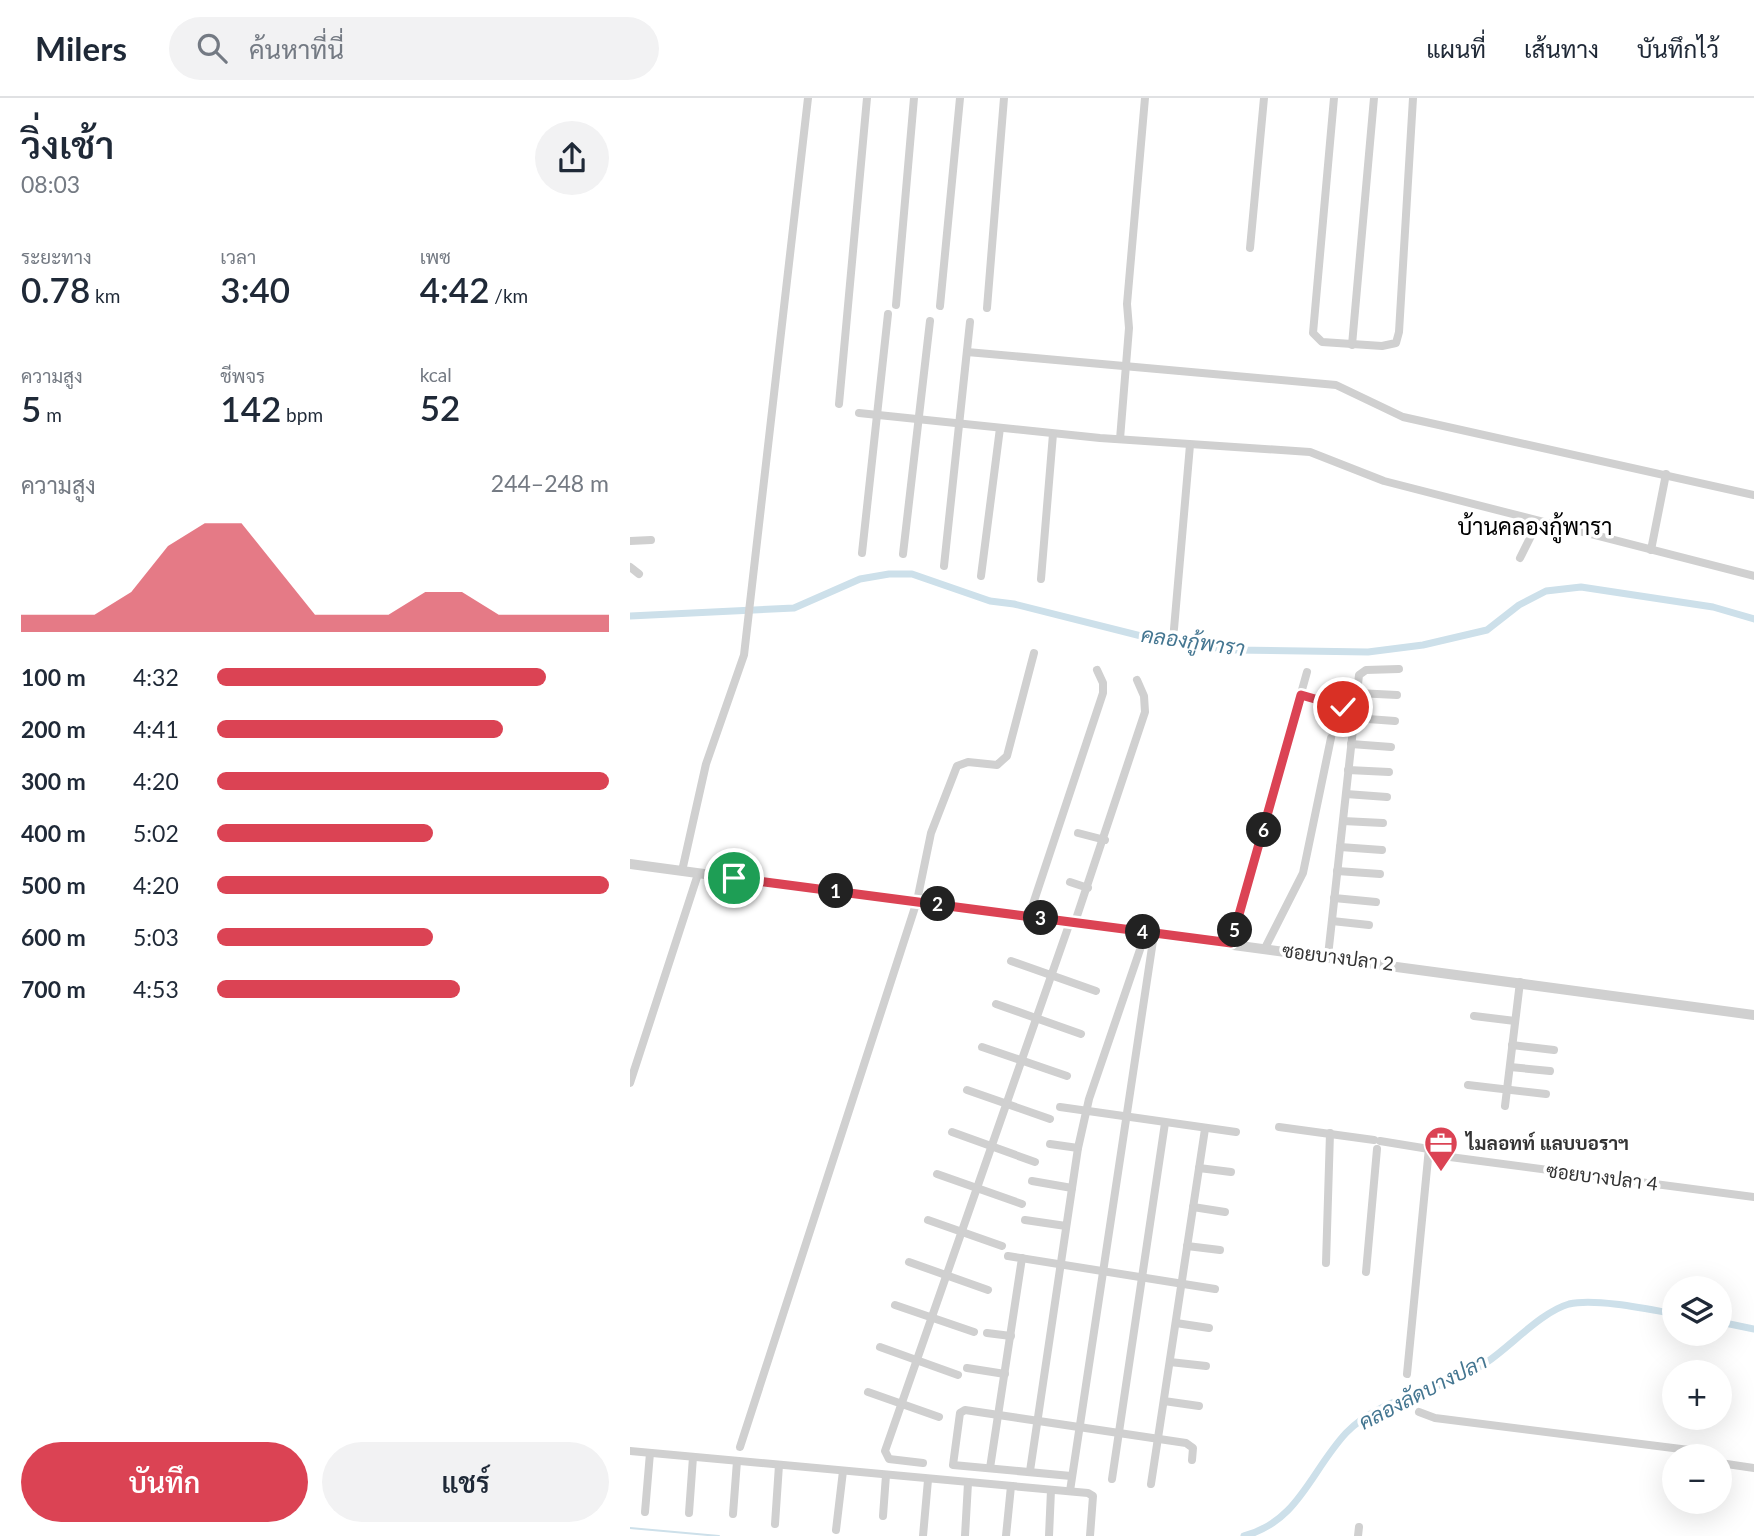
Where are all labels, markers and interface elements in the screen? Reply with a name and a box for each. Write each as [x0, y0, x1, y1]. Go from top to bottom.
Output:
search box [169, 17, 659, 80]
text: Milers [35, 28, 127, 68]
icon: search [193, 29, 231, 67]
text: ค้นหาที่นี่ [249, 33, 344, 65]
text: แผนที่ [1426, 34, 1486, 63]
text: เส้นทาง [1524, 34, 1599, 63]
text: บันทึกไว้ [1637, 34, 1719, 63]
text: วิ่งเช้า [21, 121, 114, 167]
button: share [535, 121, 609, 195]
text: 08:03 [21, 170, 80, 198]
text: ระยะทาง [21, 245, 92, 268]
text: เวลา [220, 245, 256, 268]
text: เพซ [420, 245, 451, 268]
text: 0.78 [21, 268, 90, 310]
text: 3:40 [220, 268, 290, 310]
text: 4:42 [420, 268, 489, 310]
text: km [90, 284, 120, 307]
text: /km [489, 284, 528, 307]
text: kcal [420, 363, 452, 386]
text: ความสูง [21, 364, 83, 387]
text: ชีพจร [220, 364, 265, 387]
text: 52 [420, 386, 460, 428]
text: 5 [21, 387, 41, 429]
text: 142 [220, 387, 281, 429]
text: m [41, 403, 62, 426]
text: bpm [281, 403, 323, 426]
text: 244–248 m [491, 469, 609, 497]
text: ความสูง [21, 471, 96, 499]
district label: บ้านคลองกู้พารา [1457, 512, 1613, 544]
water label: คลองกู้พารา [1139, 621, 1247, 664]
text: 100 m [21, 663, 86, 691]
text: 4:32 [133, 663, 179, 691]
pin [1313, 677, 1373, 737]
icon: check [1324, 688, 1362, 726]
text: 200 m [21, 715, 86, 743]
text: 4:41 [133, 715, 179, 743]
text: 300 m [21, 767, 86, 795]
text: 4:20 [133, 767, 179, 795]
pin: 6 [1246, 812, 1282, 848]
text: 6 [1258, 818, 1269, 841]
text: 400 m [21, 819, 86, 847]
text: 5:02 [133, 819, 179, 847]
pin [704, 848, 764, 908]
icon: arrive [715, 859, 753, 897]
text: 500 m [21, 871, 86, 899]
text: 4:20 [133, 871, 179, 899]
pin: 1 [818, 874, 854, 908]
text: 1 [830, 879, 841, 902]
pin: 2 [920, 886, 956, 922]
text: 2 [932, 892, 943, 915]
pin: 3 [1024, 900, 1058, 936]
text: 3 [1035, 906, 1046, 929]
pin: 5 [1218, 912, 1252, 948]
pin: 4 [1126, 914, 1160, 950]
text: 5 [1229, 918, 1240, 941]
text: 4 [1137, 920, 1148, 943]
text: 600 m [21, 923, 86, 951]
text: 5:03 [133, 923, 179, 951]
street label: ซอยบางปลา 2 [1281, 938, 1395, 975]
text: 700 m [21, 975, 86, 1003]
text: 4:53 [133, 975, 179, 1003]
office icon: ไมลอทท์ แลบบอราฯ [1422, 1124, 1460, 1173]
place label: ไมลอทท์ แลบบอราฯ [1464, 1131, 1629, 1154]
street label: ซอยบางปลา 4 [1545, 1158, 1659, 1195]
map controls [1662, 1276, 1732, 1514]
button: layers [1662, 1276, 1732, 1346]
water label: คลองลัดบางปลา [1354, 1348, 1491, 1434]
button: + [1662, 1360, 1732, 1430]
button: บันทึก [21, 1442, 308, 1522]
button: แชร์ [322, 1442, 609, 1522]
button: − [1662, 1444, 1732, 1514]

